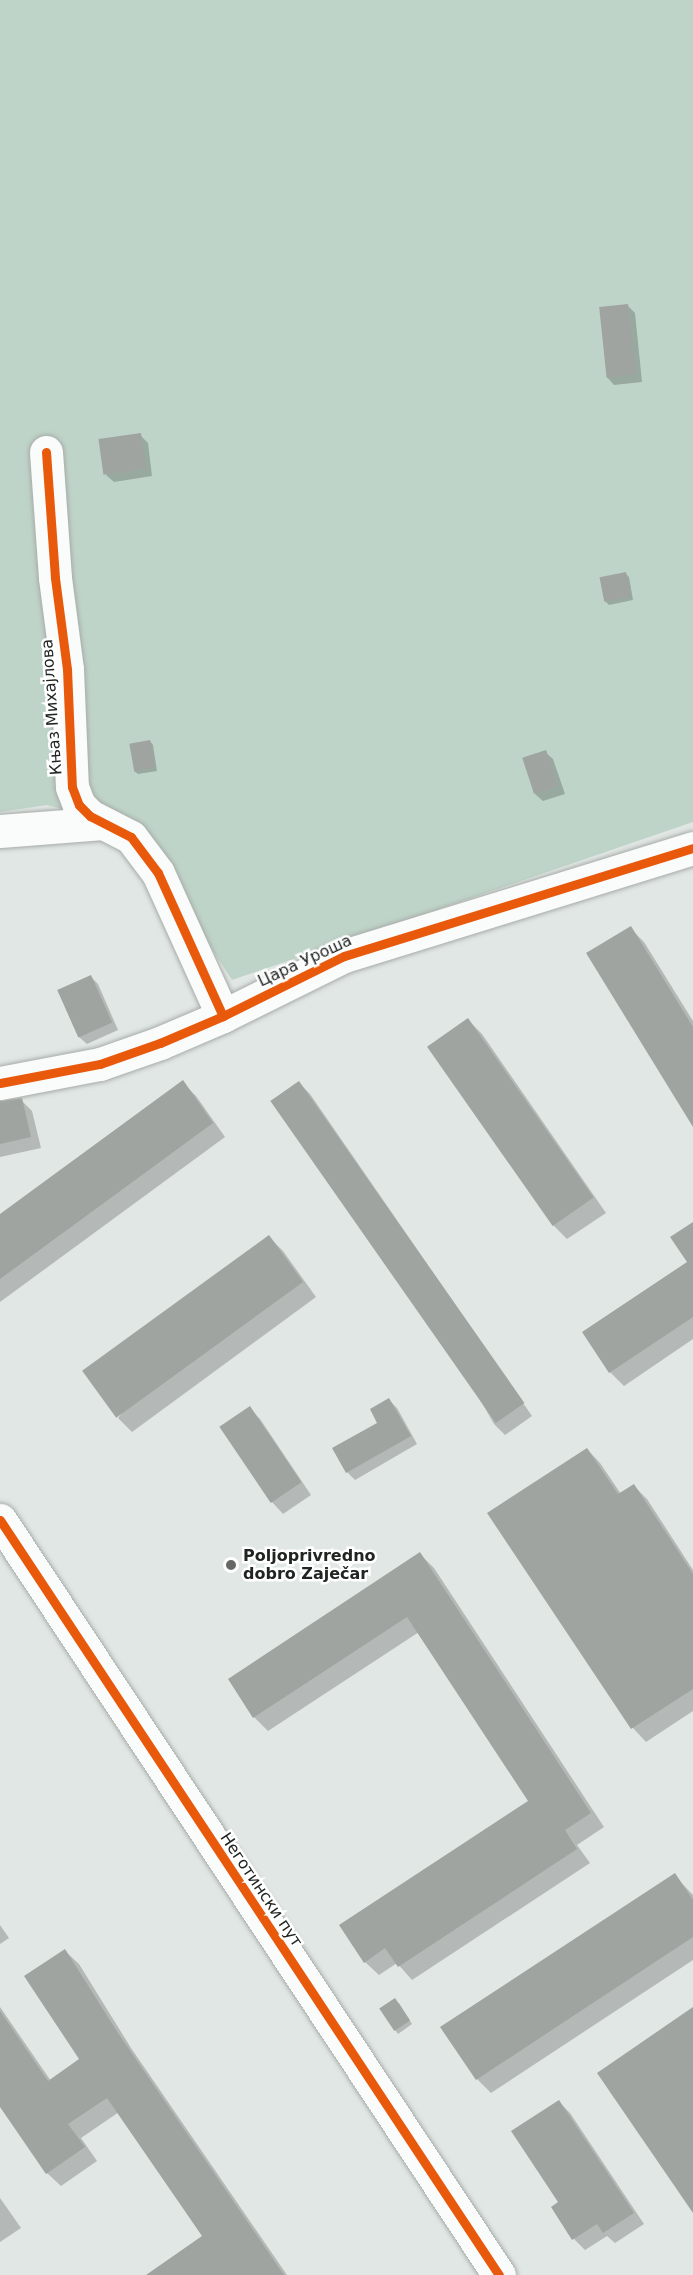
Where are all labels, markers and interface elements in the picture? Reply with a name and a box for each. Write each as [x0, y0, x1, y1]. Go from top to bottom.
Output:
street label: Књаз Михајлова [38, 638, 66, 776]
street label: Цара Уроша [255, 931, 355, 991]
place label: Poljoprivredno dobro Zaječar [243, 1546, 376, 1584]
marker: Poljoprivredno dobro Zaječar [224, 1558, 238, 1572]
street label: Неготински пут [216, 1829, 306, 1951]

